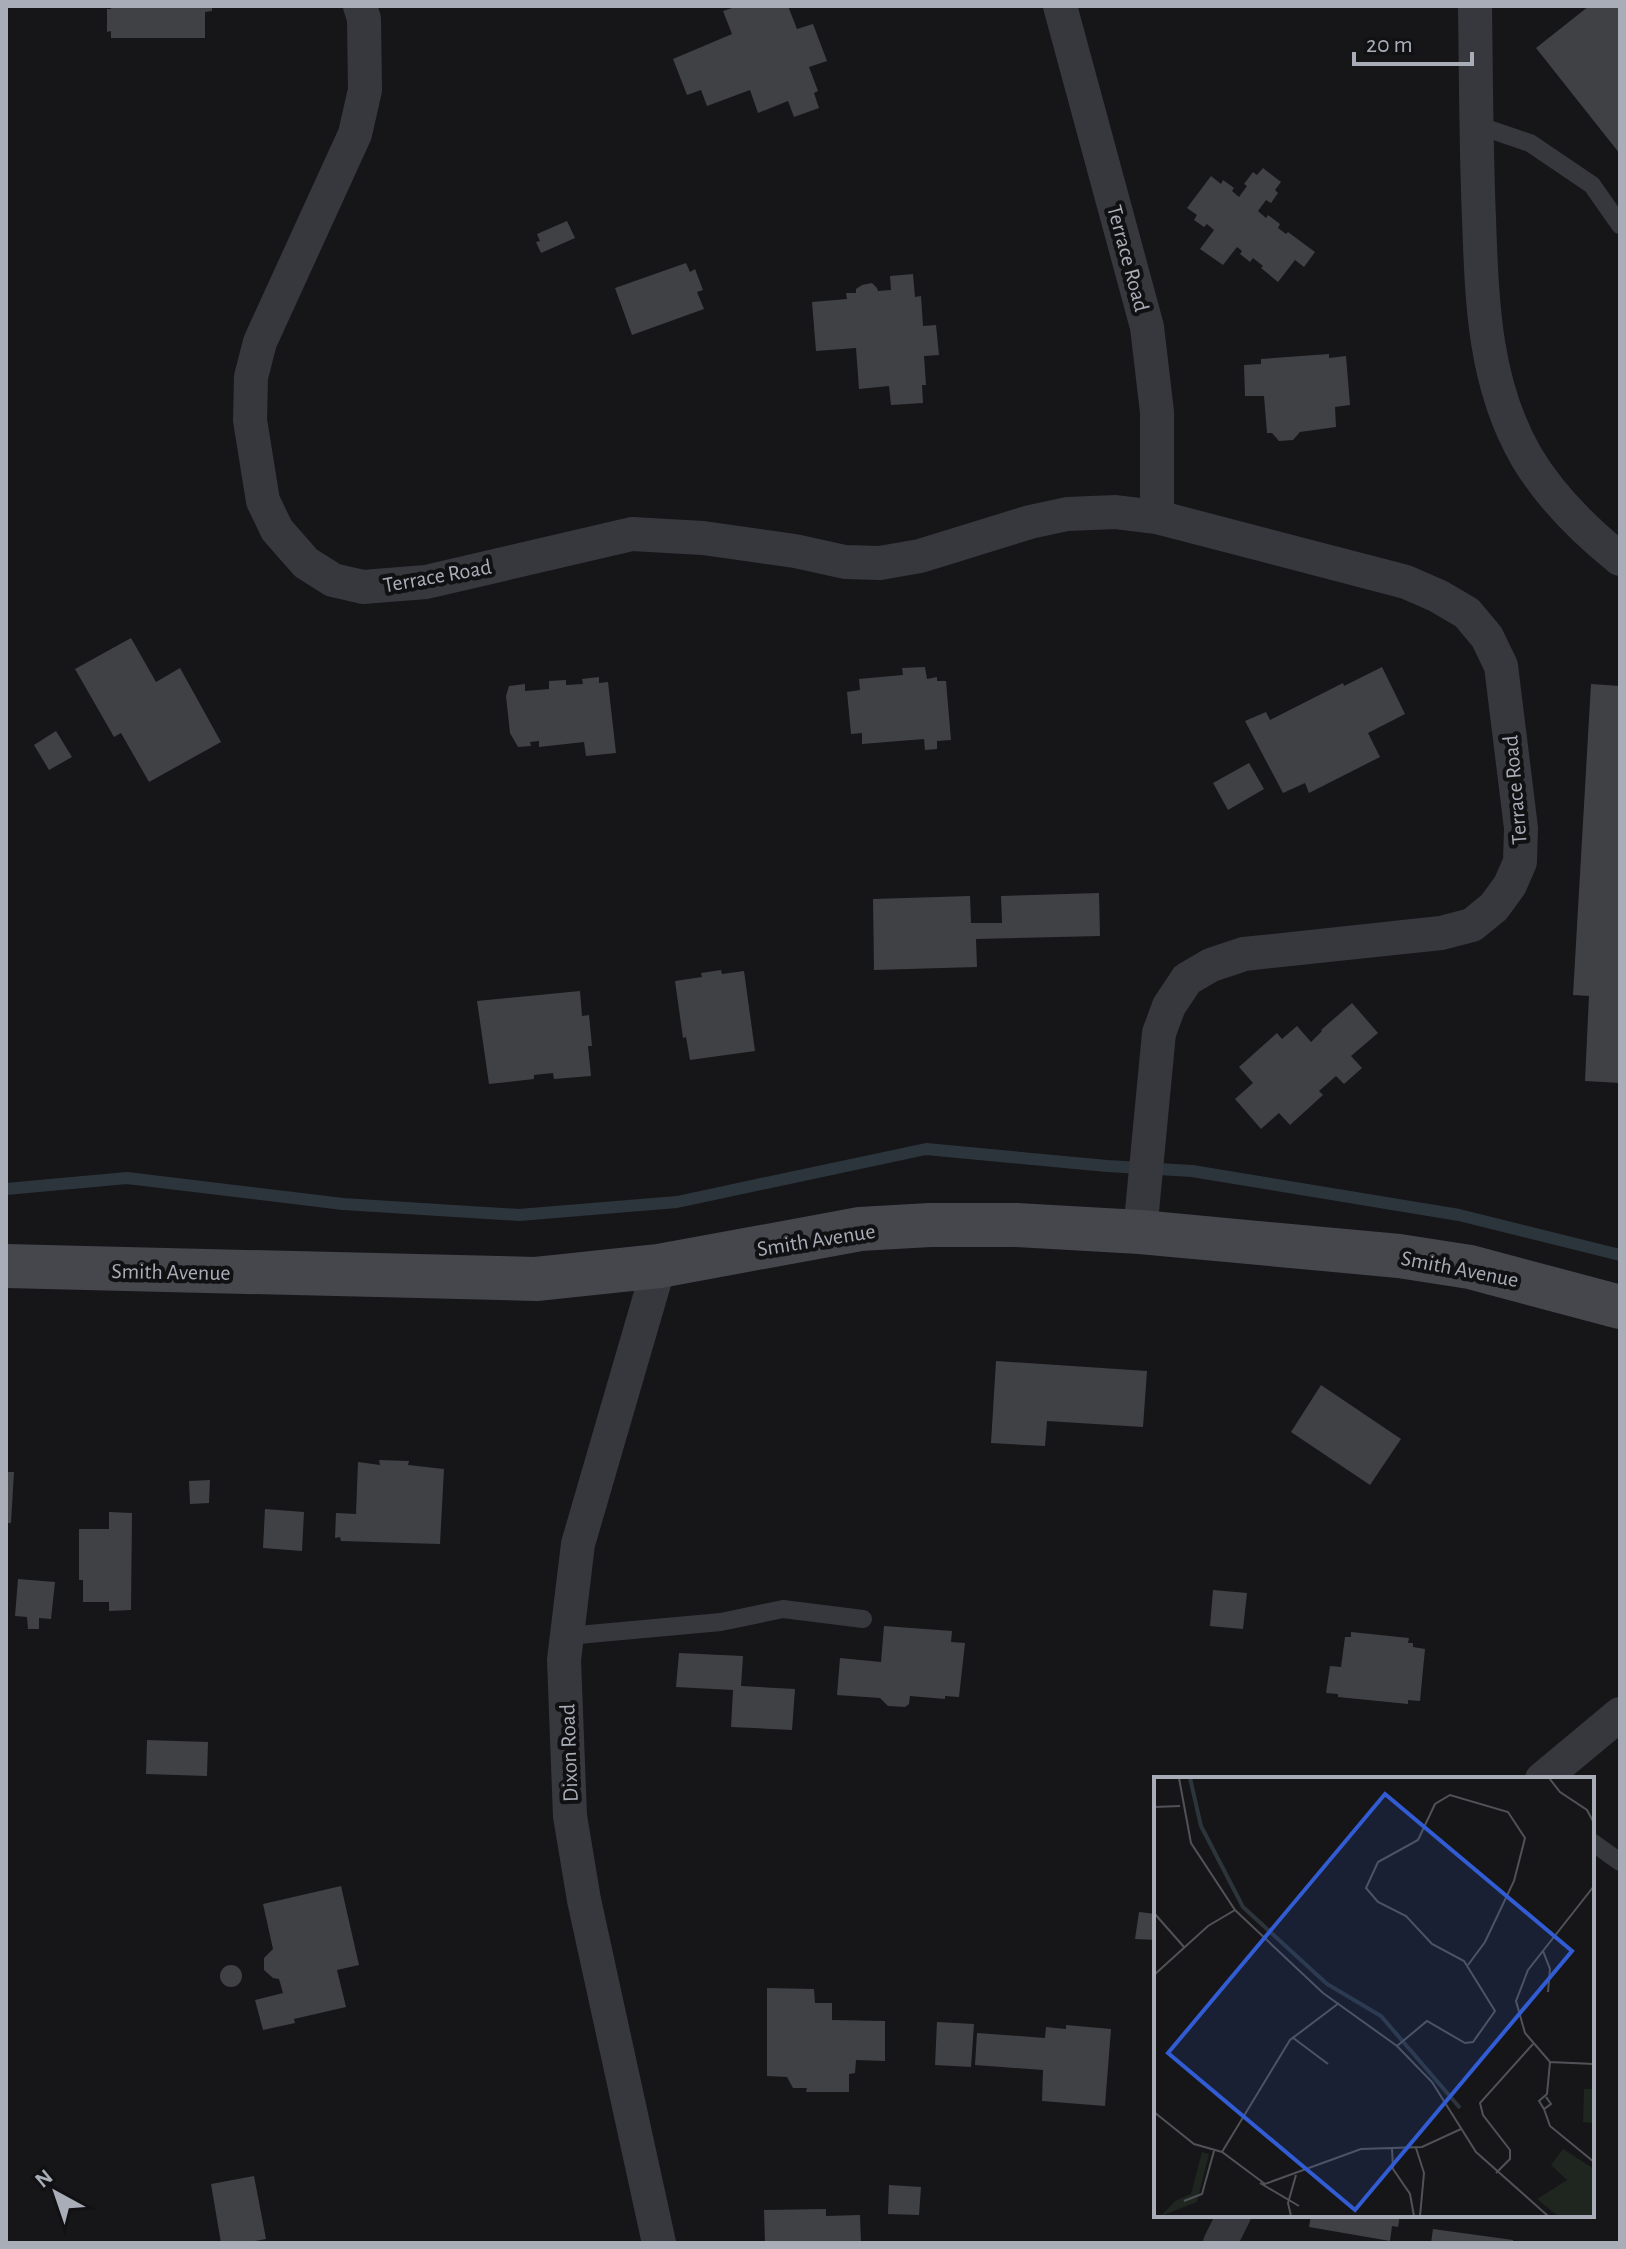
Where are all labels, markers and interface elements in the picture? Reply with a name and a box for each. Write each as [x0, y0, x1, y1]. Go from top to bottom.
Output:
scale bar [1354, 16, 1472, 66]
text: 20 m [1366, 33, 1413, 57]
street label: Terrace Road [1103, 202, 1153, 314]
street label: Terrace Road [381, 556, 493, 596]
street label: Terrace Road [1499, 734, 1531, 845]
street label: Smith Avenue [756, 1220, 877, 1260]
street label: Smith Avenue [1399, 1247, 1520, 1291]
street label: Smith Avenue [111, 1260, 231, 1284]
street label: Dixon Road [556, 1704, 582, 1802]
inset map [1154, 1777, 1594, 2217]
north arrow [16, 2153, 96, 2233]
text: N [31, 2165, 57, 2192]

